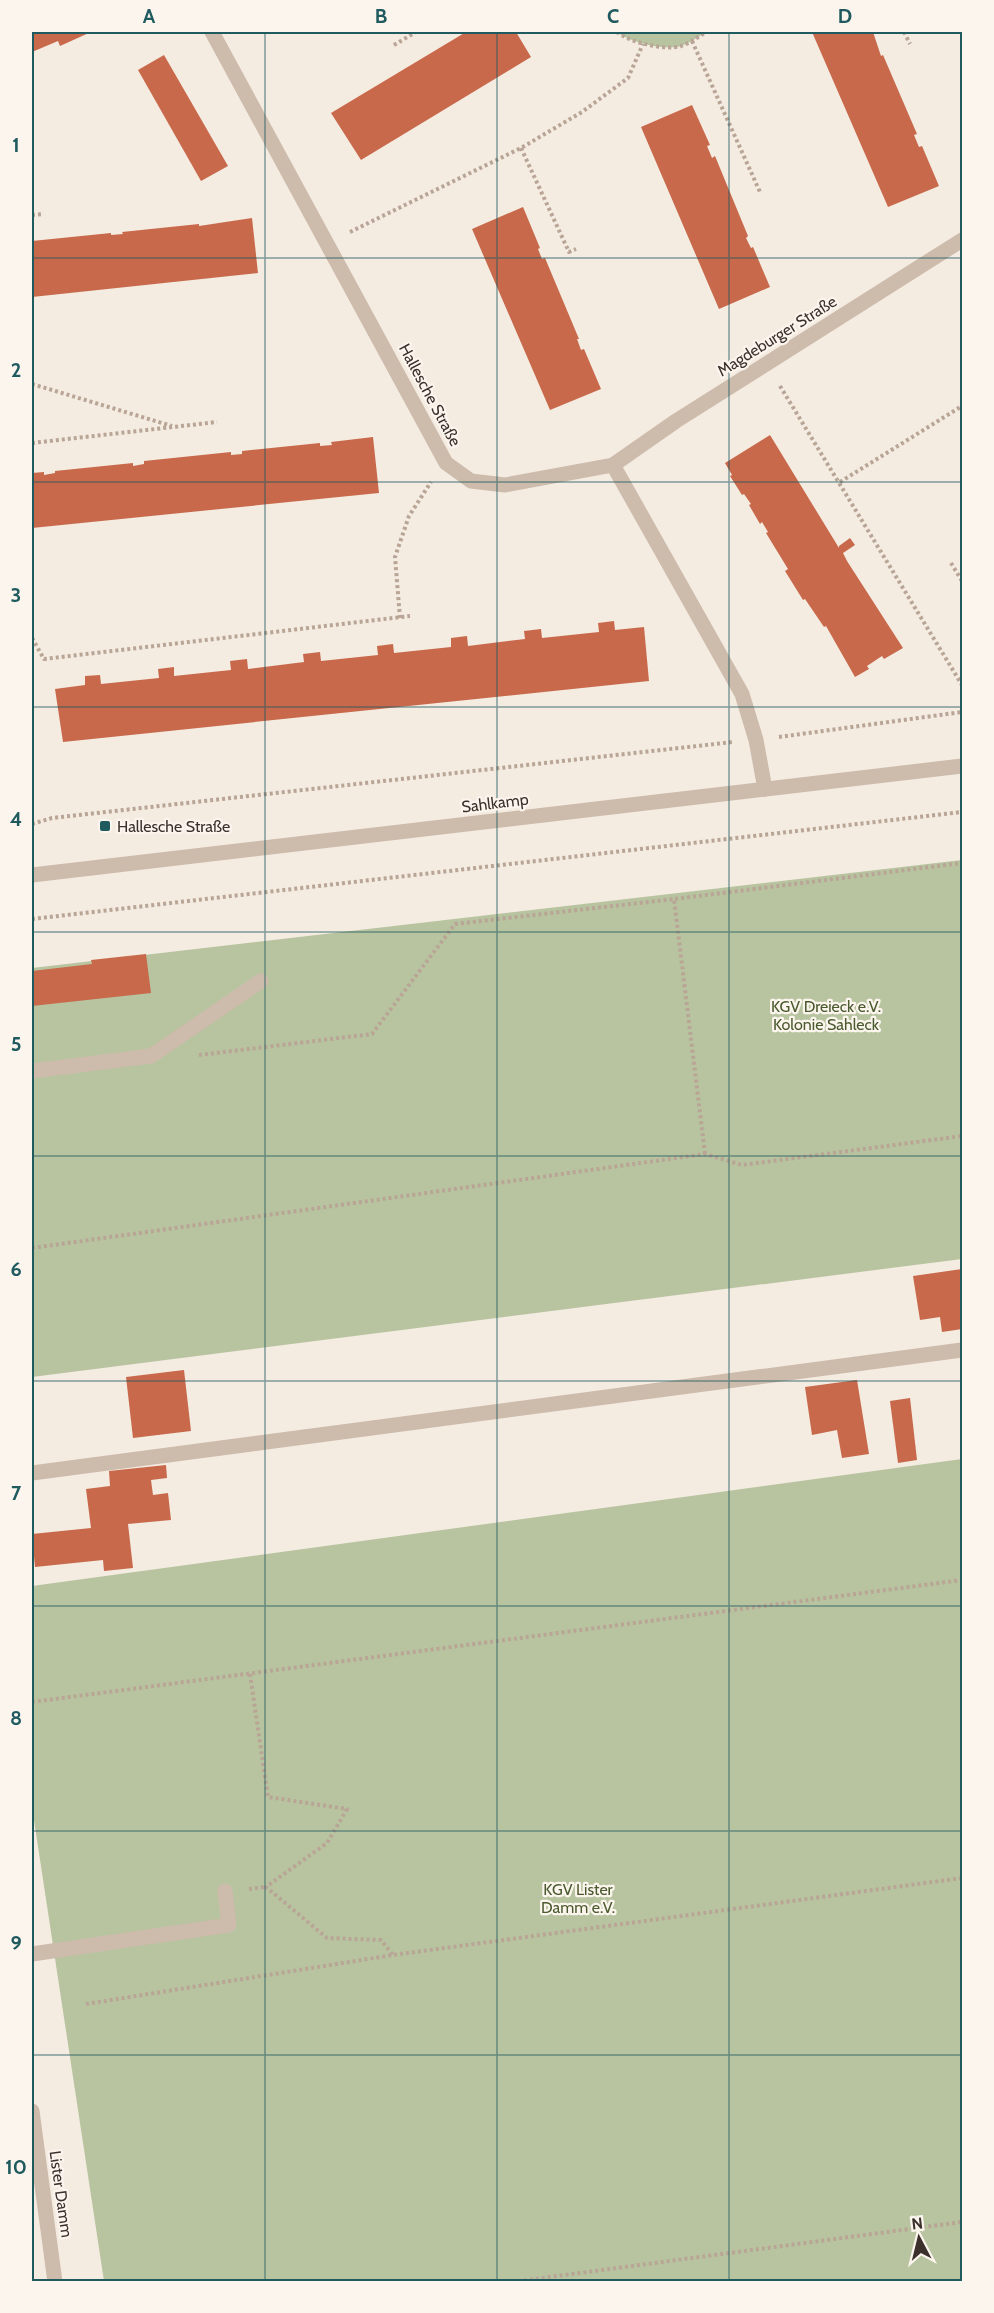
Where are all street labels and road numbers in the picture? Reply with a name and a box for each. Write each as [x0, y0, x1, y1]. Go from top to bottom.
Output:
street label: Magdeburger Straße [714, 292, 840, 380]
street label: Hallesche Straße [395, 341, 465, 449]
street label: Sahlkamp [460, 789, 530, 817]
street label: Lister Damm [46, 2149, 76, 2239]

